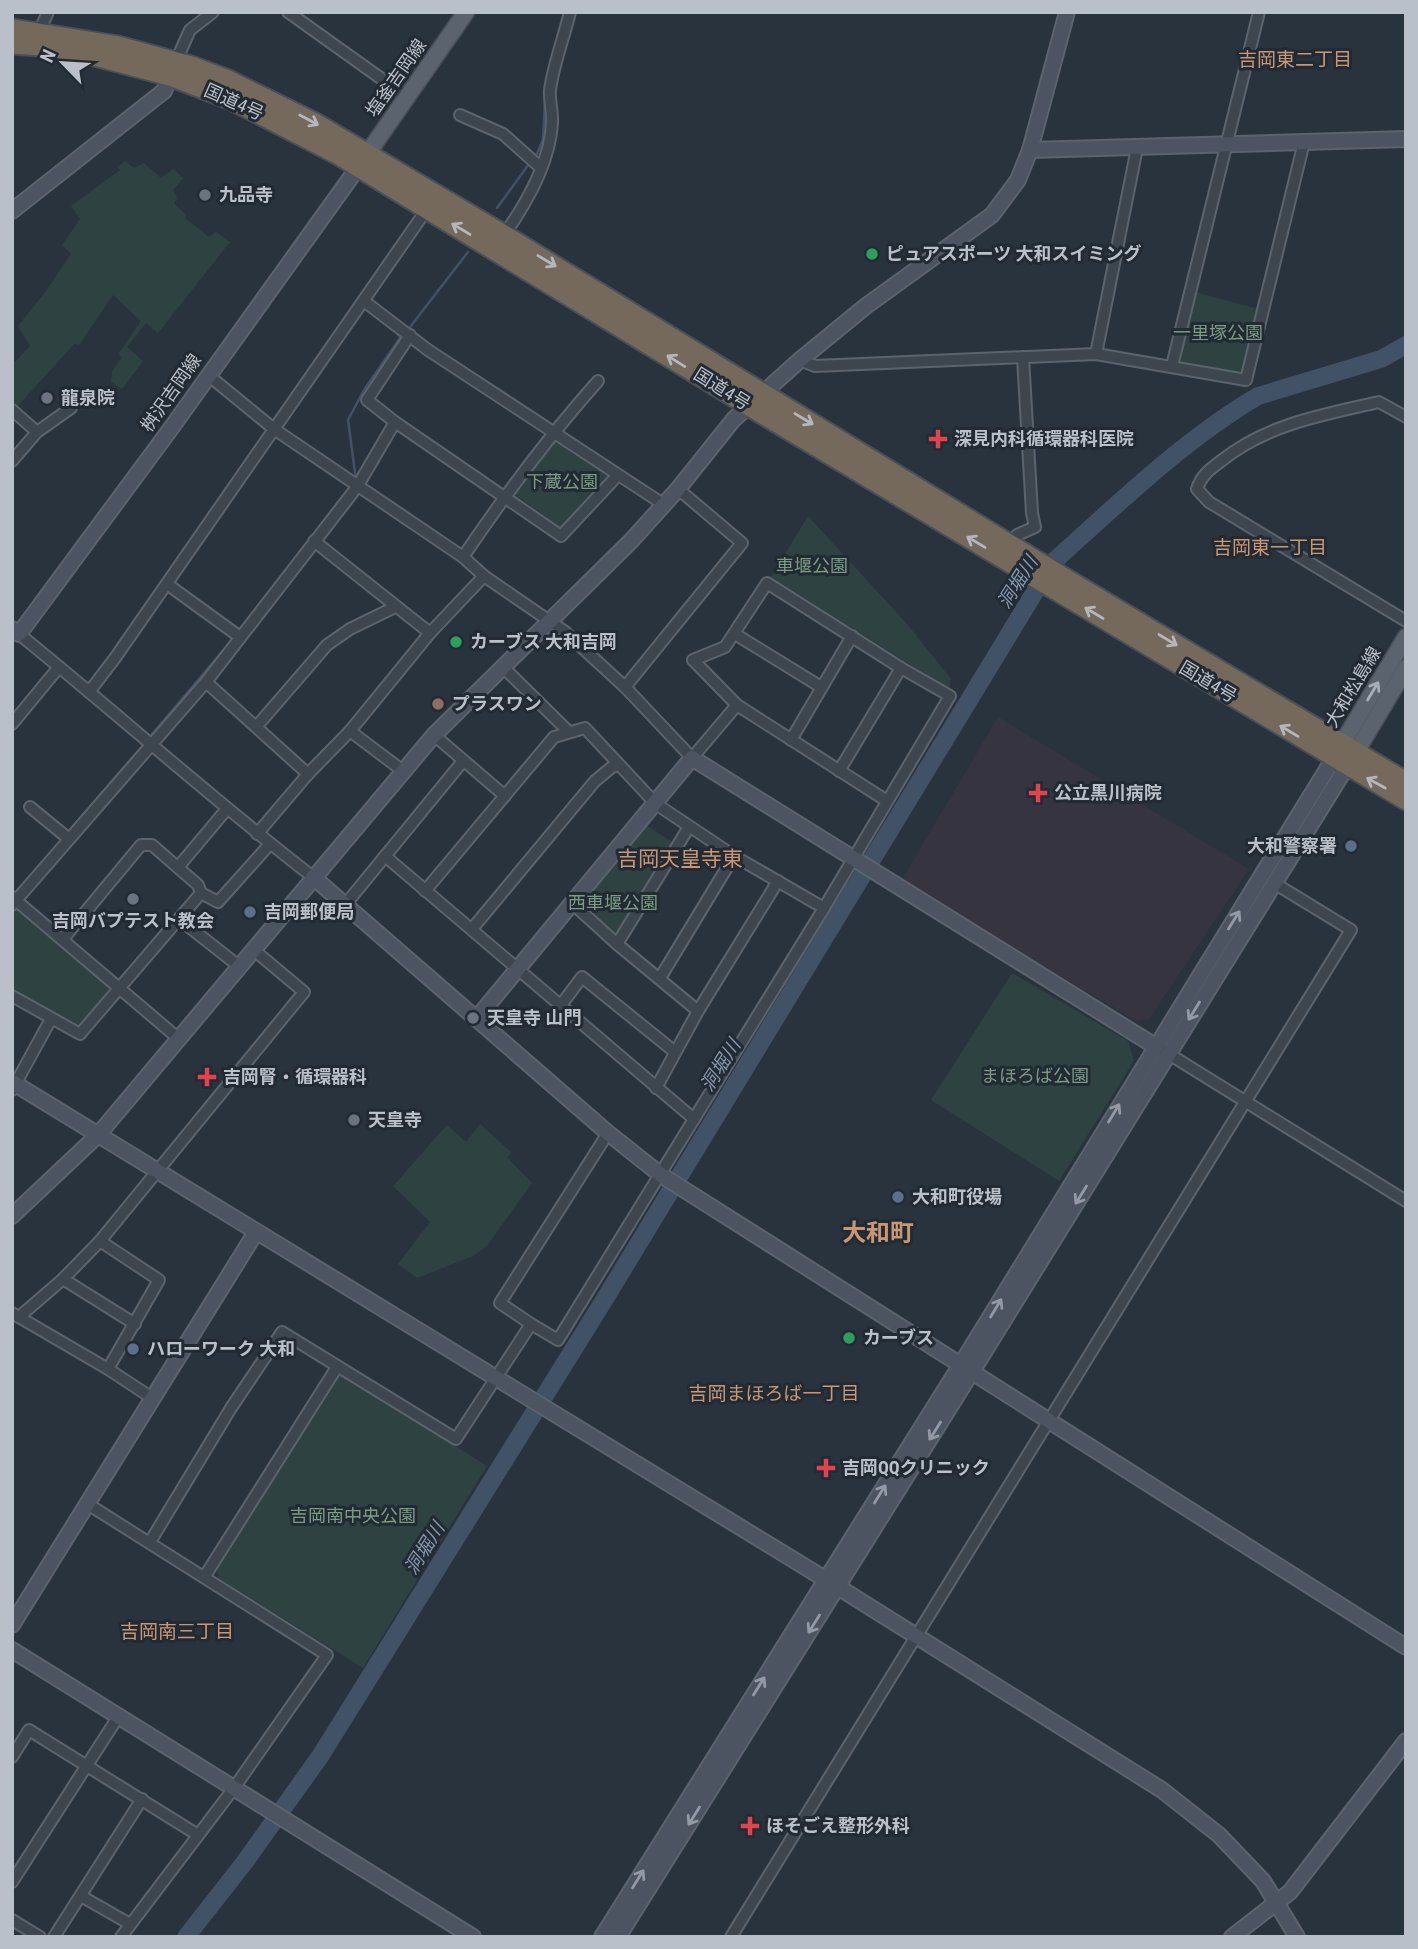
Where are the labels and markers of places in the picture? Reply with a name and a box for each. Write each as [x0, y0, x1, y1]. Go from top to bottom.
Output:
place label: 九品寺 [219, 184, 273, 205]
marker: 九品寺 [197, 187, 213, 203]
place label: ピュアスポーツ 大和スイミング [886, 243, 1141, 264]
marker: ピュアスポーツ 大和スイミング [864, 246, 880, 262]
place label: 龍泉院 [61, 387, 115, 408]
marker: 龍泉院 [39, 390, 55, 406]
place label: 深見内科循環器科医院 [954, 428, 1134, 449]
marker: 深見内科循環器科医院 [928, 429, 948, 449]
place label: カーブス 大和吉岡 [470, 631, 617, 652]
marker: カーブス 大和吉岡 [448, 634, 464, 650]
place label: プラスワン [452, 693, 542, 714]
marker: プラスワン [430, 696, 446, 712]
place label: 公立黒川病院 [1054, 782, 1162, 803]
marker: 公立黒川病院 [1028, 783, 1048, 803]
place label: 大和警察署 [1247, 835, 1337, 856]
marker: 大和警察署 [1343, 838, 1359, 854]
marker: 吉岡バプテスト教会 [125, 891, 141, 907]
place label: 吉岡郵便局 [264, 901, 354, 922]
marker: 吉岡郵便局 [242, 904, 258, 920]
place label: 吉岡バプテスト教会 [52, 910, 214, 931]
place label: 天皇寺 山門 [487, 1007, 581, 1028]
marker: 天皇寺 山門 [465, 1010, 481, 1026]
place label: 吉岡腎・循環器科 [223, 1066, 367, 1087]
marker: 吉岡腎・循環器科 [197, 1067, 217, 1087]
place label: 天皇寺 [368, 1109, 422, 1130]
marker: 天皇寺 [346, 1112, 362, 1128]
place label: 大和町役場 [912, 1186, 1002, 1207]
marker: 大和町役場 [890, 1189, 906, 1205]
place label: カーブス [863, 1327, 934, 1348]
marker: カーブス [841, 1330, 857, 1346]
place label: ハローワーク 大和 [147, 1338, 295, 1359]
marker: ハローワーク 大和 [125, 1341, 141, 1357]
place label: 吉岡QQクリニック [842, 1457, 990, 1478]
marker: 吉岡QQクリニック [816, 1458, 836, 1478]
place label: ほそごえ整形外科 [766, 1815, 910, 1836]
marker: ほそごえ整形外科 [740, 1816, 760, 1836]

